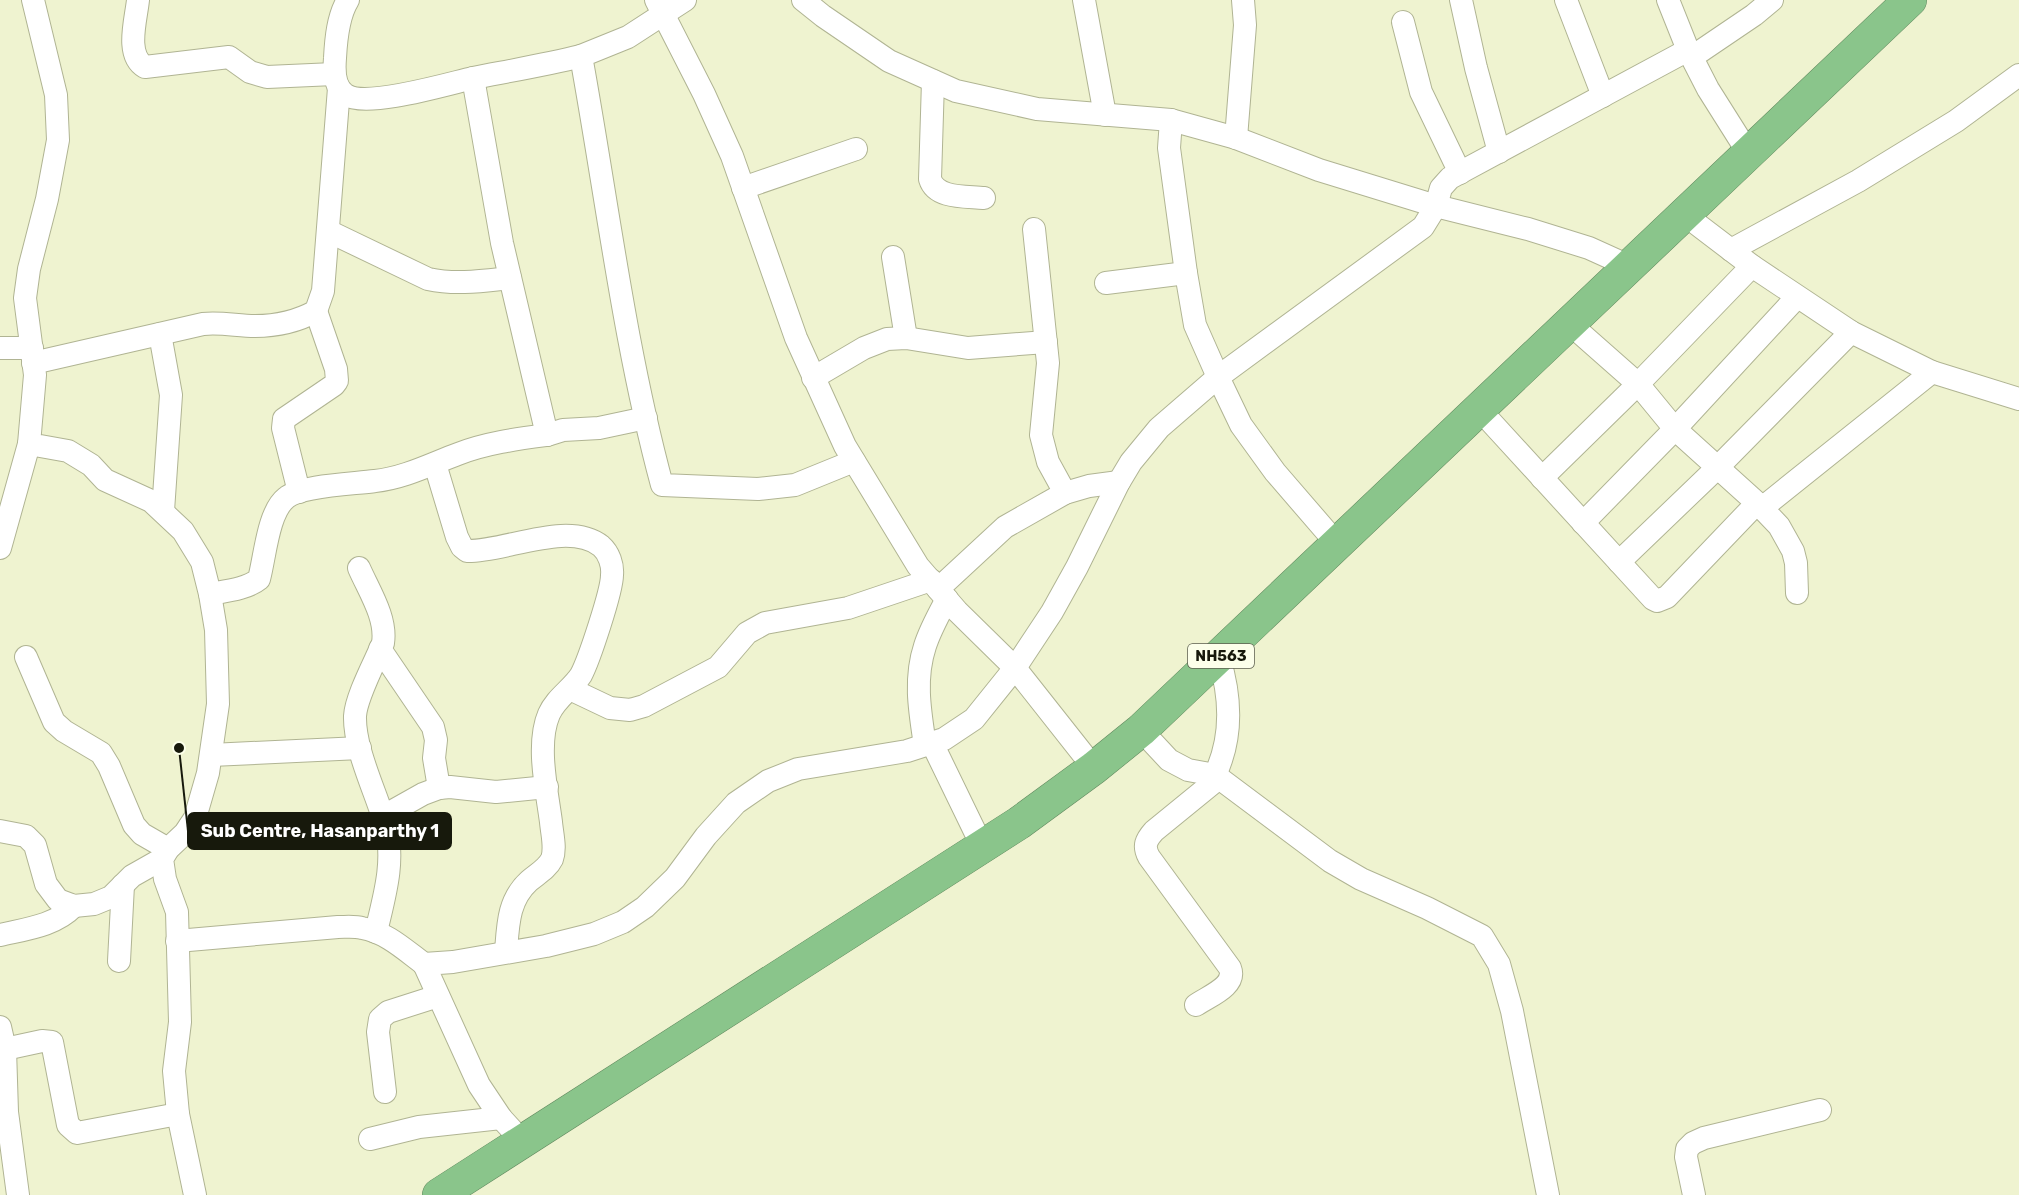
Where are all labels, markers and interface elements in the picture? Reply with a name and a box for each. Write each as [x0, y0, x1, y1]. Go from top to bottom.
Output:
road number: NH563 [1188, 644, 1254, 668]
callout: Sub Centre, Hasanparthy 1 [188, 813, 451, 849]
text: Sub Centre, Hasanparthy 1 [201, 820, 439, 842]

